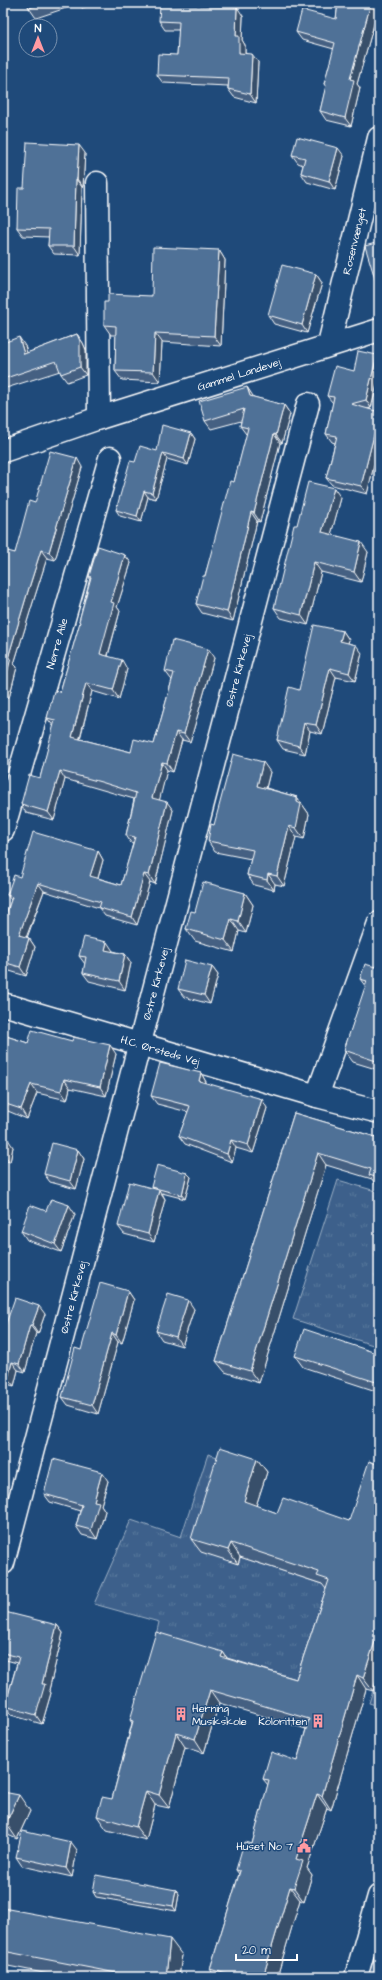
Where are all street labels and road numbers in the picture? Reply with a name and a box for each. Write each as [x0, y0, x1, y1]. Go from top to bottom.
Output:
street label: Rosenvænget [339, 206, 370, 276]
street label: Gammel Landevej [195, 354, 282, 395]
street label: Nørre Alle [43, 617, 72, 671]
street label: Østre Kirkevej [222, 633, 255, 708]
street label: Østre Kirkevej [139, 946, 173, 1022]
street label: H.C. Ørsteds Vej [119, 1032, 202, 1069]
street label: Østre Kirkevej [57, 1259, 90, 1335]

